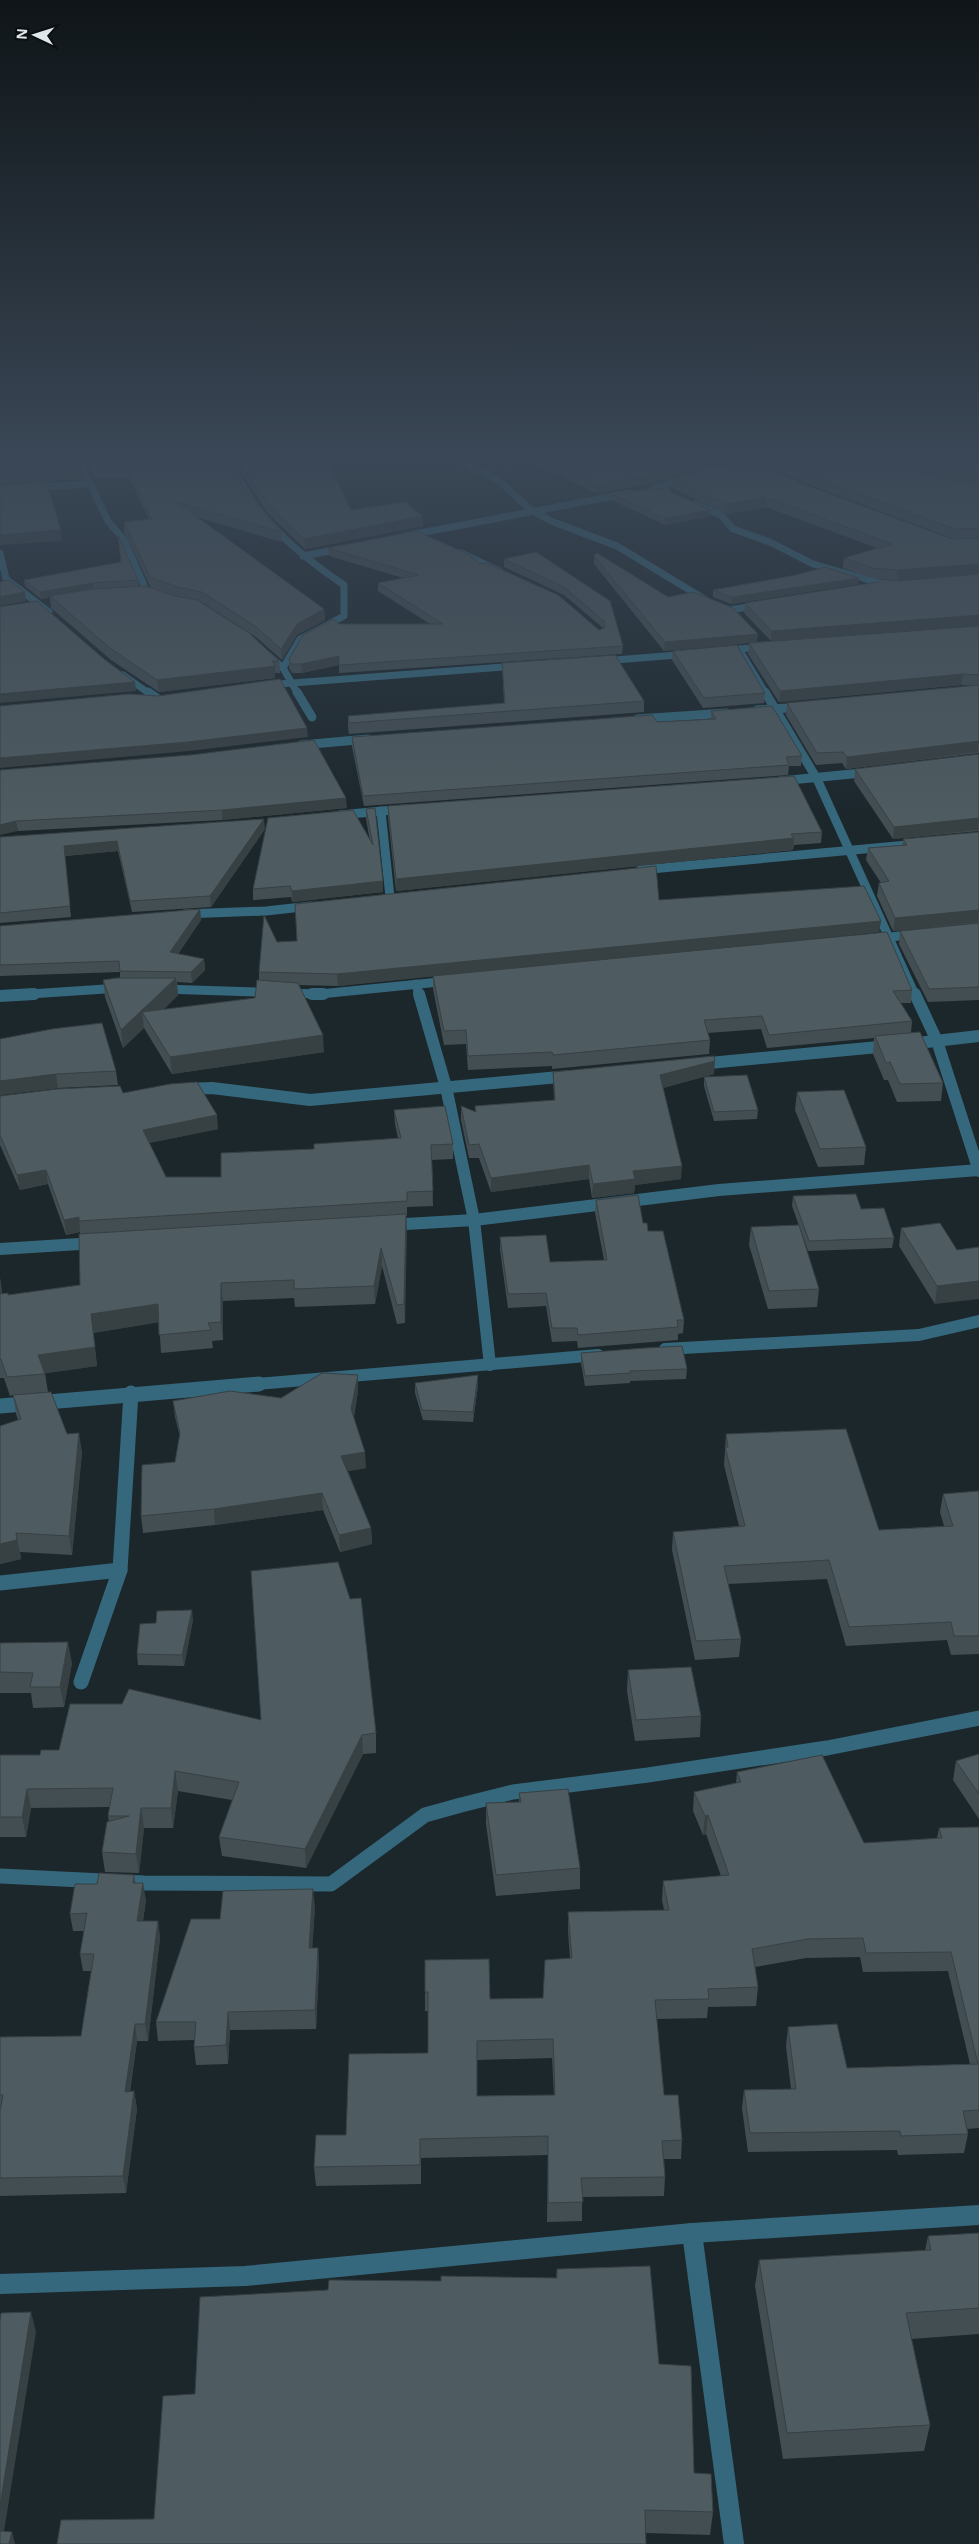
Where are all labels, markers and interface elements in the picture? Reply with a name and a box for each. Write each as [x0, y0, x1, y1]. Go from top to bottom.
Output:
north arrow [10, 10, 60, 60]
text: N [12, 28, 31, 40]

